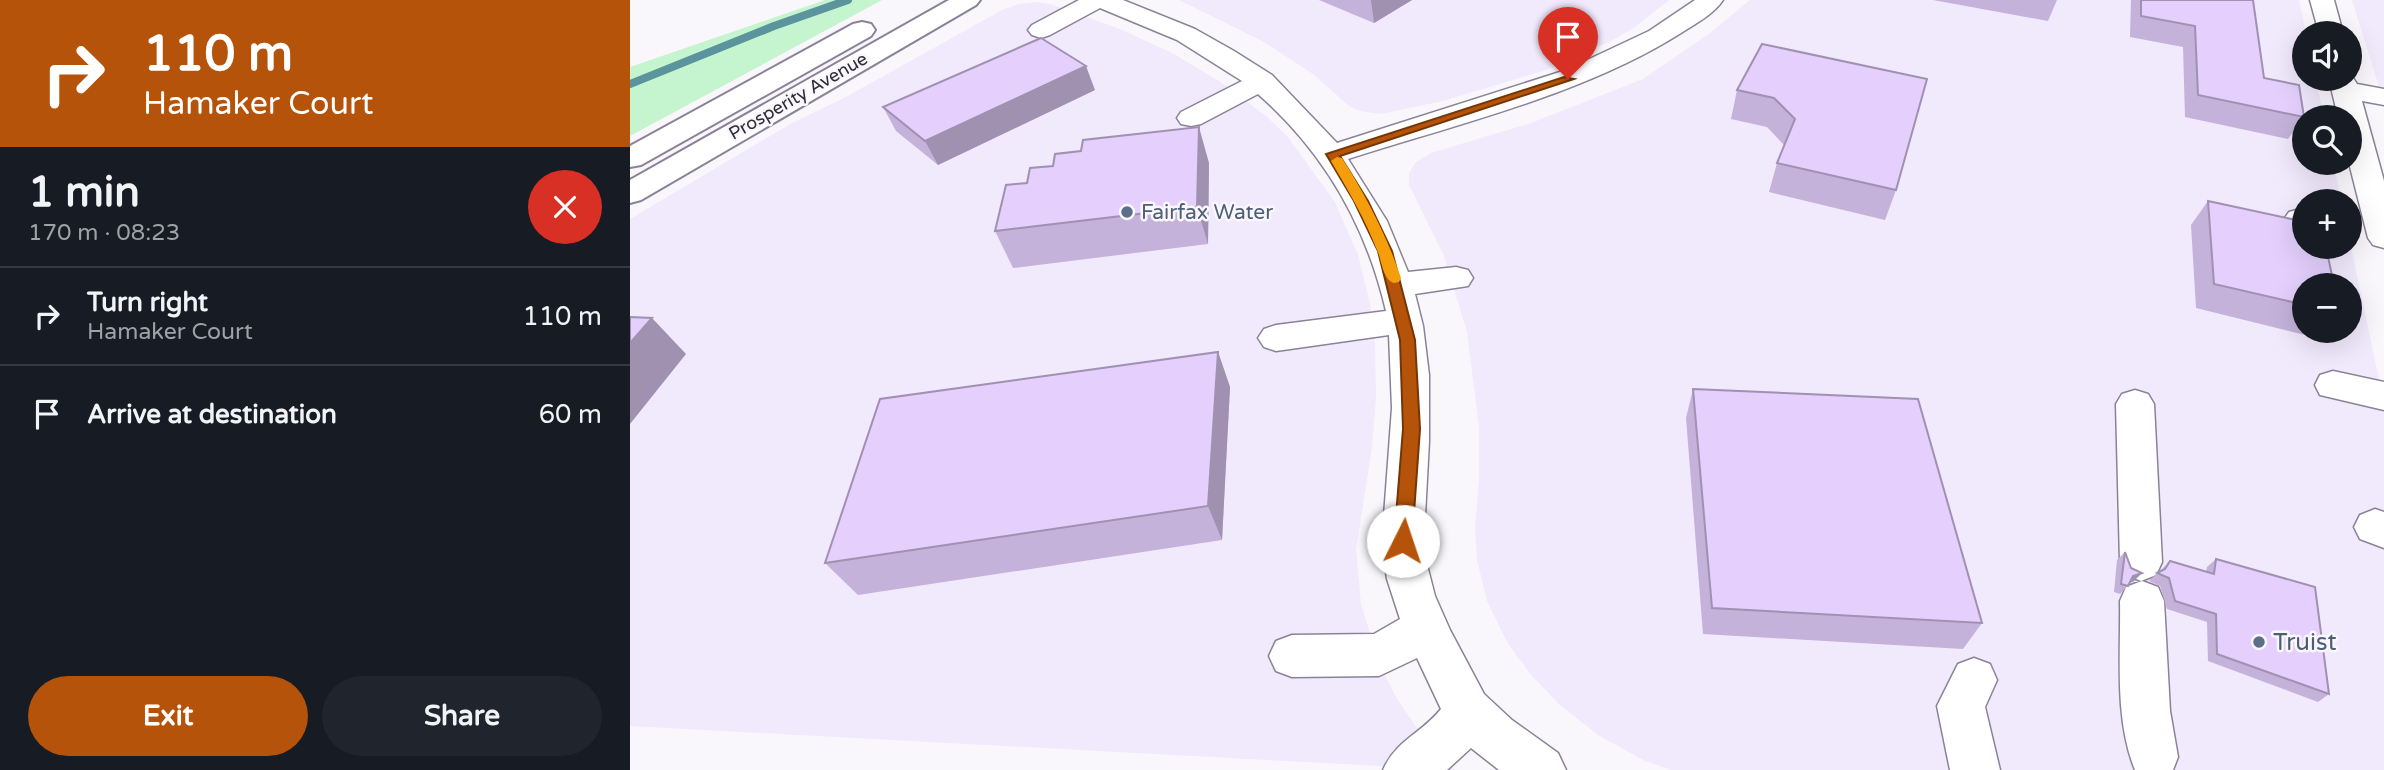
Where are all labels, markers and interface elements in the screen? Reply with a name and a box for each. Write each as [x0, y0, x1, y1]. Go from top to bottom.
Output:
pin [1538, 7, 1598, 79]
icon: arrive [1549, 18, 1587, 56]
map controls [2292, 21, 2362, 343]
button: sound [2292, 21, 2362, 91]
text: 110 m [143, 25, 293, 84]
icon: right [28, 28, 119, 119]
street label: Prosperity Avenue [725, 47, 871, 145]
text: Hamaker Court [143, 85, 374, 123]
button: search [2292, 105, 2362, 175]
text: 1 min [28, 167, 140, 218]
button: close [528, 170, 602, 244]
button: + [2292, 189, 2362, 259]
place label: Fairfax Water [1141, 200, 1273, 225]
marker: Fairfax Water [1119, 204, 1135, 220]
text: 170 m · 08:23 [28, 219, 180, 247]
button: − [2292, 273, 2362, 343]
text: Turn right [87, 287, 208, 318]
icon: right [28, 297, 66, 335]
text: 110 m [522, 301, 602, 332]
text: Hamaker Court [87, 318, 253, 346]
icon: arrive [28, 395, 66, 433]
text: Arrive at destination [87, 399, 337, 430]
text: 60 m [539, 399, 602, 430]
position arrow [1366, 504, 1440, 578]
place label: Truist [2273, 628, 2337, 657]
marker: Truist [2251, 634, 2267, 650]
button: Exit [28, 676, 308, 756]
button: Share [322, 676, 602, 756]

